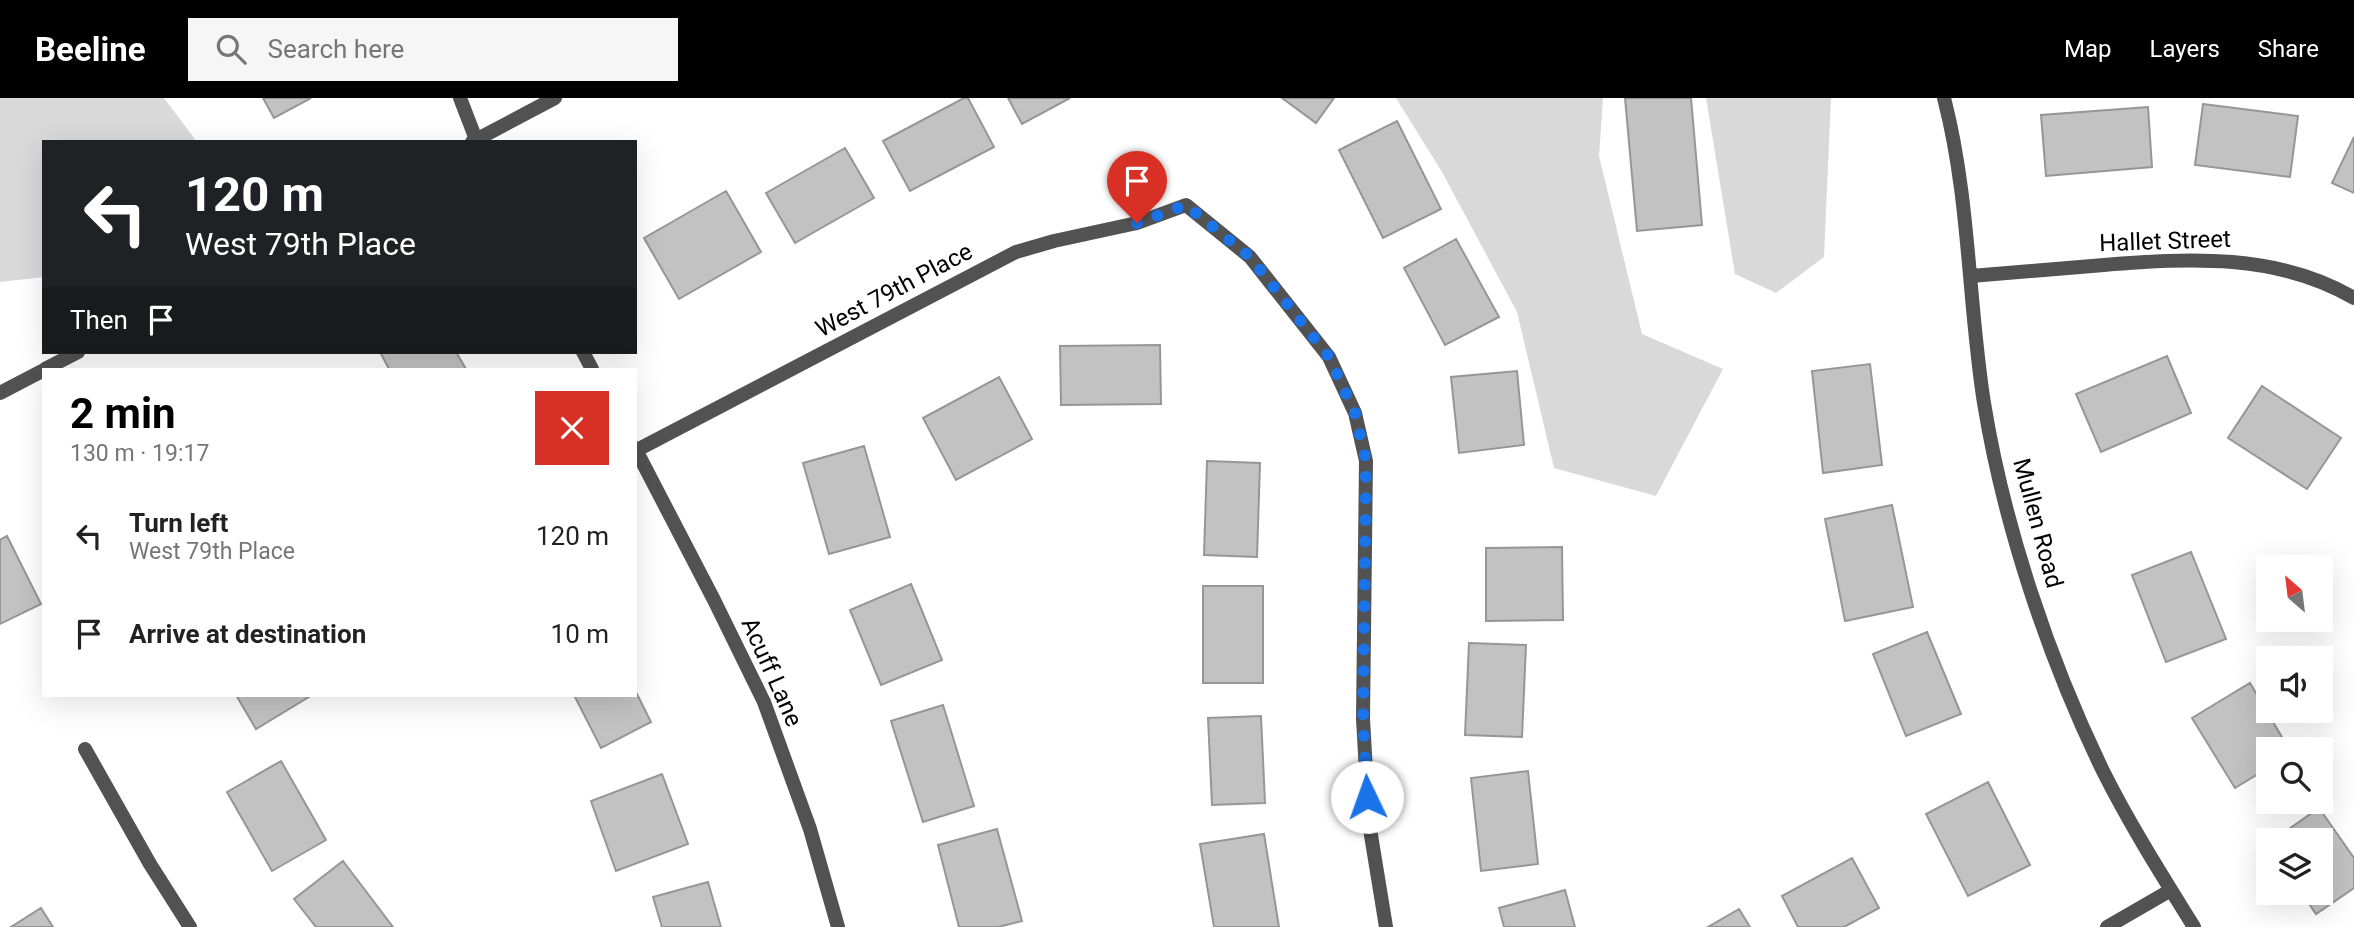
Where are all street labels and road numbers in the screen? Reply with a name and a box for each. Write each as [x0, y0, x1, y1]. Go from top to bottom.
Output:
street label: Hallet Street [2099, 225, 2231, 257]
street label: West 79th Place [811, 237, 977, 343]
street label: Mullen Road [2007, 455, 2069, 591]
street label: Acuff Lane [736, 613, 808, 731]

